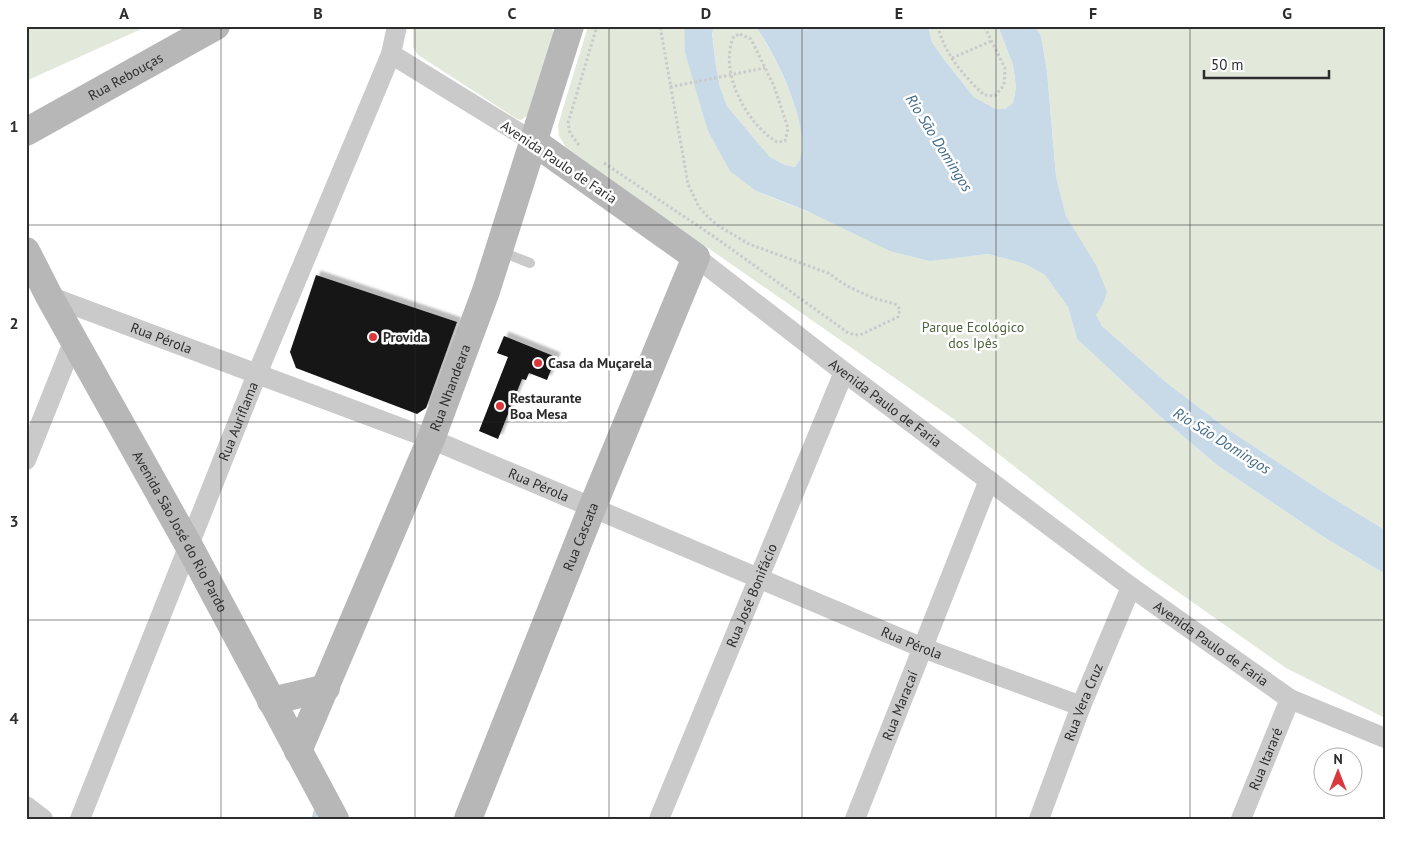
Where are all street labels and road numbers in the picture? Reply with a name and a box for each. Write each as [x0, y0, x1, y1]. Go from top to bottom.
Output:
street label: Rua Rebouças [85, 48, 166, 105]
street label: Avenida Paulo de Faria [498, 116, 621, 208]
street label: Rua Pérola [128, 318, 195, 358]
street label: Rua Nhandeara [426, 342, 474, 434]
street label: Avenida Paulo de Faria [825, 355, 945, 451]
street label: Rua Auriflama [214, 379, 262, 464]
street label: Avenida São José do Rio Pardo [128, 448, 232, 615]
street label: Rua Pérola [506, 464, 572, 506]
street label: Rua Cascata [559, 500, 602, 573]
street label: Rua José Bonifácio [722, 541, 781, 650]
street label: Avenida Paulo de Faria [1150, 597, 1272, 690]
street label: Rua Pérola [878, 622, 945, 663]
street label: Rua Vera Cruz [1060, 661, 1107, 743]
street label: Rua Maracaí [878, 668, 922, 743]
street label: Rua Itararé [1245, 725, 1286, 793]

